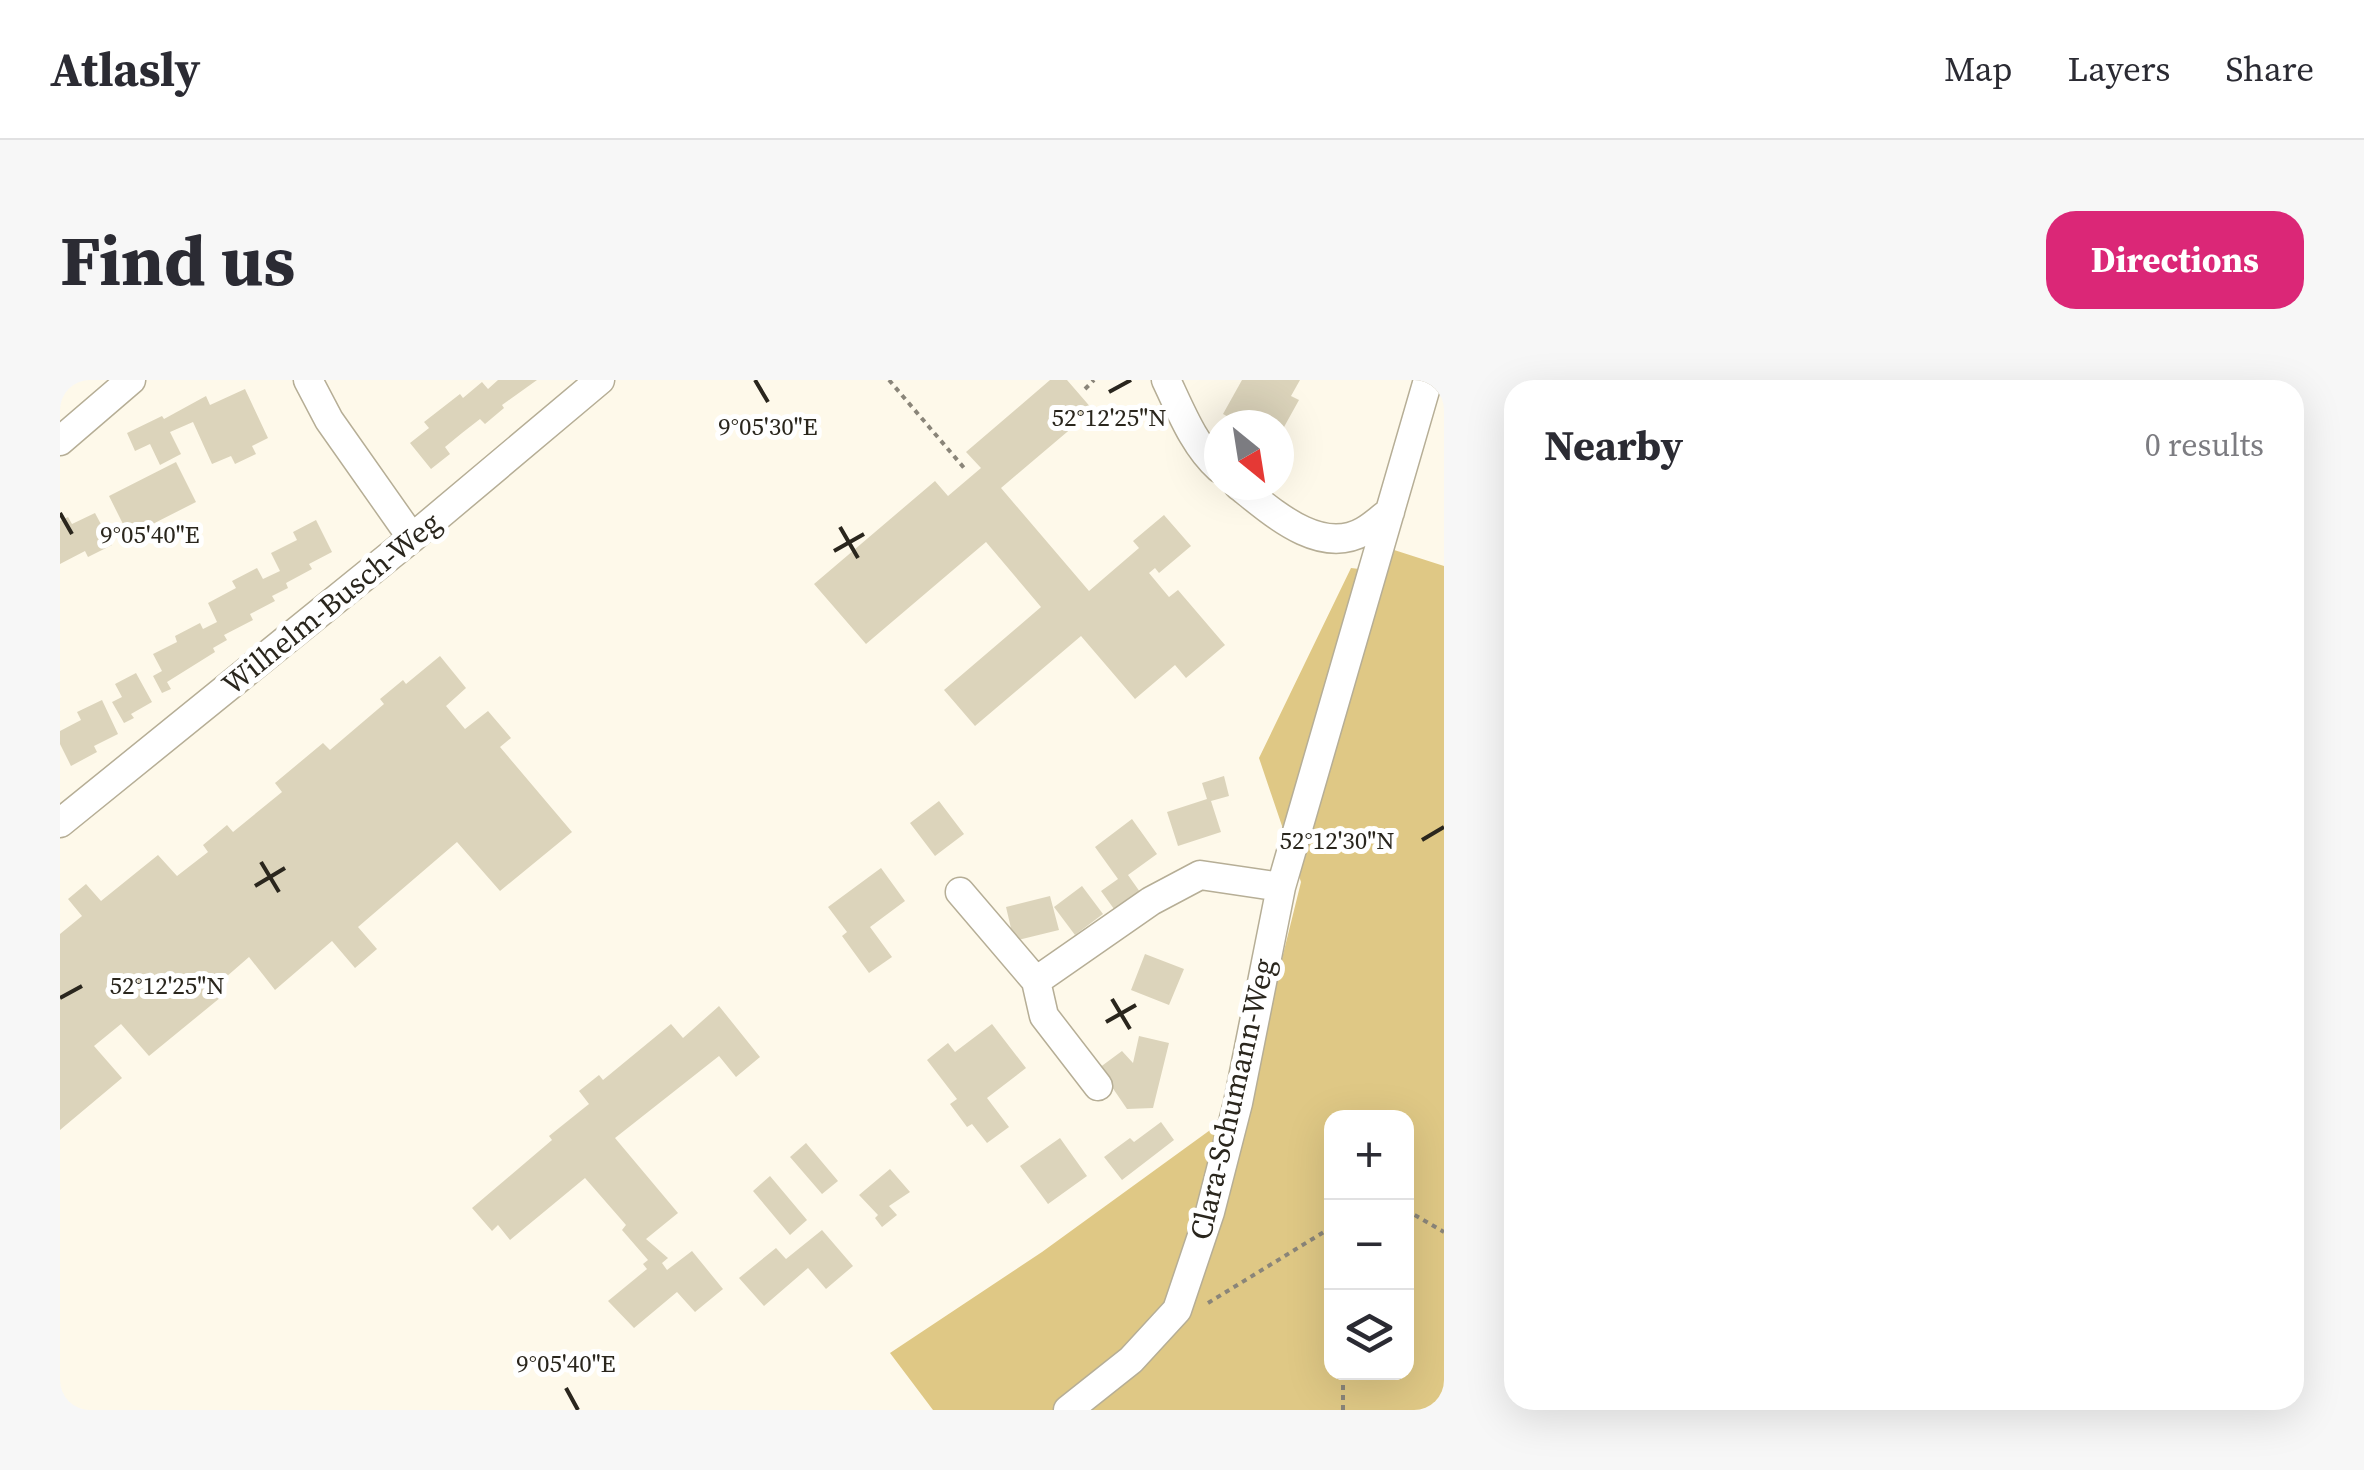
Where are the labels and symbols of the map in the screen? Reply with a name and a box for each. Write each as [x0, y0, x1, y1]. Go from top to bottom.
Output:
text: 52°12'25"N [1051, 400, 1167, 434]
text: 9°05'30"E [718, 409, 818, 443]
north arrow [1204, 410, 1294, 500]
street label: Wilhelm-Busch-Weg [213, 502, 449, 704]
text: 9°05'40"E [100, 517, 200, 551]
text: 52°12'30"N [1279, 823, 1395, 857]
street label: Clara-Schumann-Weg [1180, 954, 1284, 1244]
text: 52°12'25"N [109, 968, 225, 1002]
text: 9°05'40"E [516, 1346, 616, 1380]

